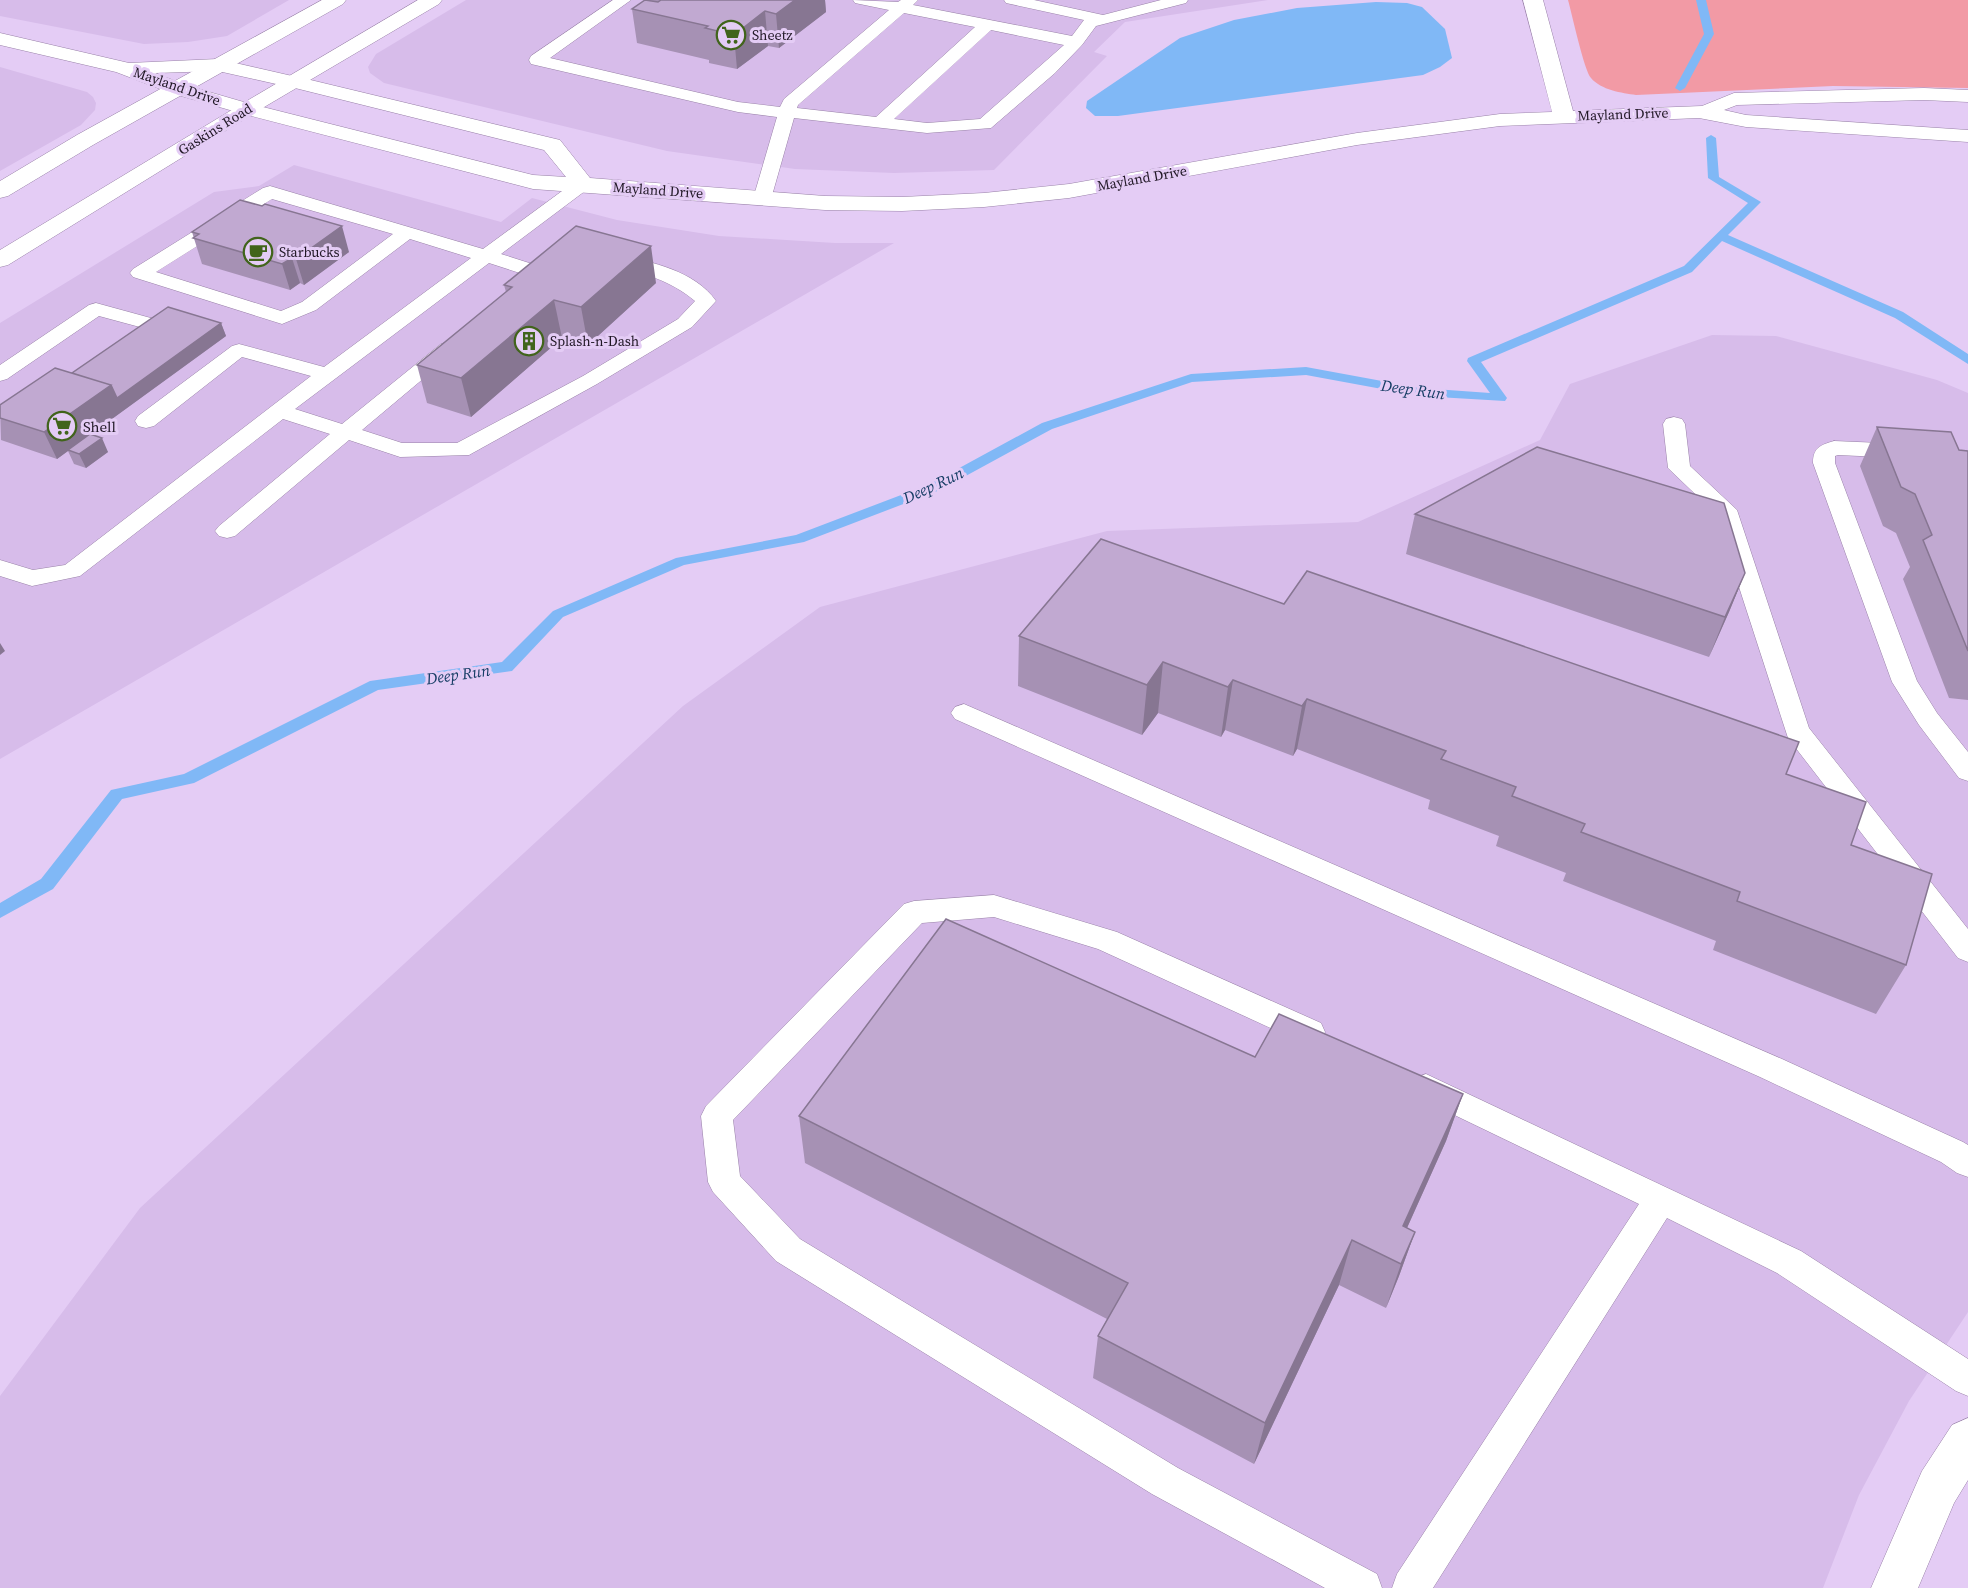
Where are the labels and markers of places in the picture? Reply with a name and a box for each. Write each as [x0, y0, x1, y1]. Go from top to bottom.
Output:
supermarket icon: Sheetz [715, 19, 747, 51]
place label: Sheetz [752, 25, 793, 45]
cafe icon: Starbucks [242, 236, 274, 268]
place label: Starbucks [279, 242, 340, 262]
building icon: Splash-n-Dash [513, 325, 545, 357]
place label: Splash-n-Dash [550, 331, 639, 351]
supermarket icon: Shell [46, 410, 78, 442]
place label: Shell [83, 416, 117, 437]

